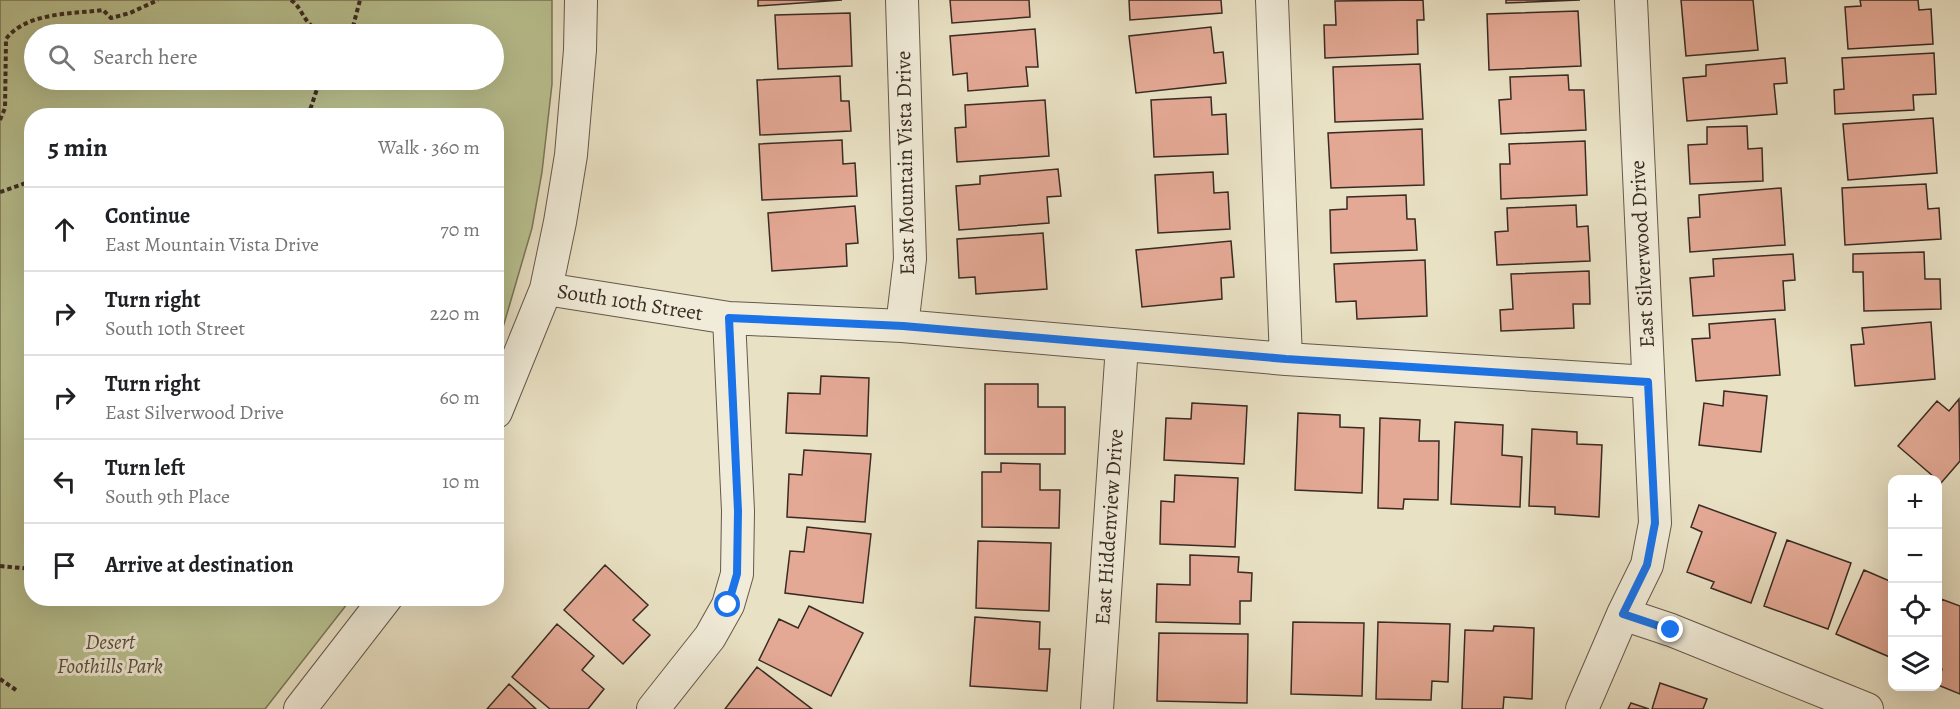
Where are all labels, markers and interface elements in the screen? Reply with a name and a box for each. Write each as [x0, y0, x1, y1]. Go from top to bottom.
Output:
search box [24, 24, 504, 90]
icon: search [45, 41, 78, 74]
text: Search here [93, 42, 198, 72]
street label: East Mountain Vista Drive [889, 50, 921, 276]
text: 5 min [48, 130, 108, 165]
text: Walk · 360 m [378, 134, 480, 161]
street label: East Silverwood Drive [1623, 159, 1661, 349]
text: Continue [105, 201, 190, 231]
icon: ahead [48, 213, 81, 246]
text: 70 m [440, 216, 480, 243]
text: East Mountain Vista Drive [105, 231, 319, 258]
street label: South 10th Street [555, 277, 705, 327]
text: Turn right [105, 285, 201, 315]
icon: right [48, 297, 81, 330]
text: 220 m [430, 300, 480, 327]
text: South 10th Street [105, 315, 245, 342]
text: Turn right [105, 369, 201, 399]
icon: right [48, 381, 81, 414]
text: 60 m [440, 384, 480, 411]
text: East Silverwood Drive [105, 399, 284, 426]
street label: East Hiddenview Drive [1088, 428, 1130, 626]
text: Turn left [105, 453, 185, 483]
icon: left [48, 465, 81, 498]
text: 10 m [442, 468, 480, 495]
map controls [1888, 475, 1942, 691]
button: + [1888, 475, 1942, 529]
text: South 9th Place [105, 483, 230, 510]
button: − [1888, 529, 1942, 583]
icon: arrive [48, 549, 81, 582]
text: Arrive at destination [105, 550, 294, 580]
button: locate [1888, 583, 1942, 637]
route start [714, 591, 740, 617]
route end [1657, 616, 1683, 642]
park label: Desert Foothills Park [57, 628, 163, 680]
button: layers [1888, 637, 1942, 691]

